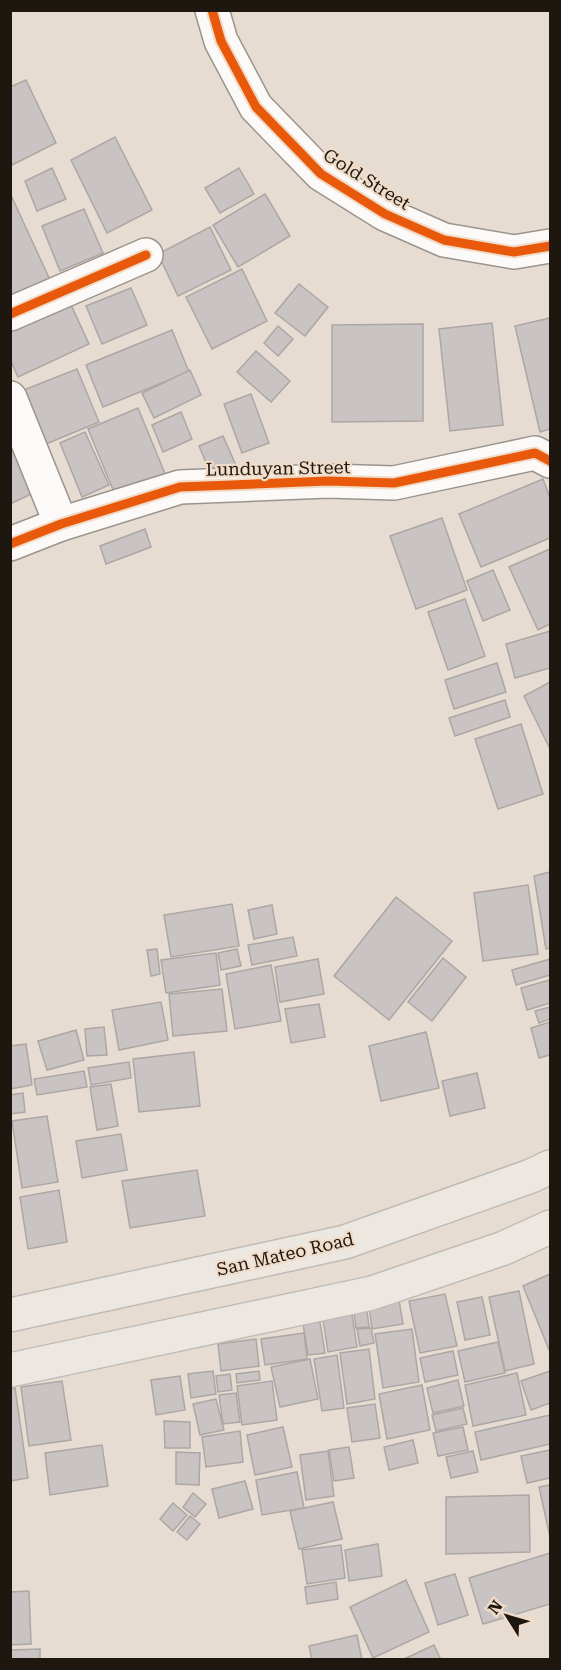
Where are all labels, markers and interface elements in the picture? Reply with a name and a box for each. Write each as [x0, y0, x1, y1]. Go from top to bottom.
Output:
street label: Gold Street [320, 144, 415, 214]
street label: Lunduyan Street [206, 456, 351, 480]
street label: San Mateo Road [214, 1228, 356, 1280]
north arrow [477, 1586, 537, 1646]
text: N [484, 1597, 507, 1618]

